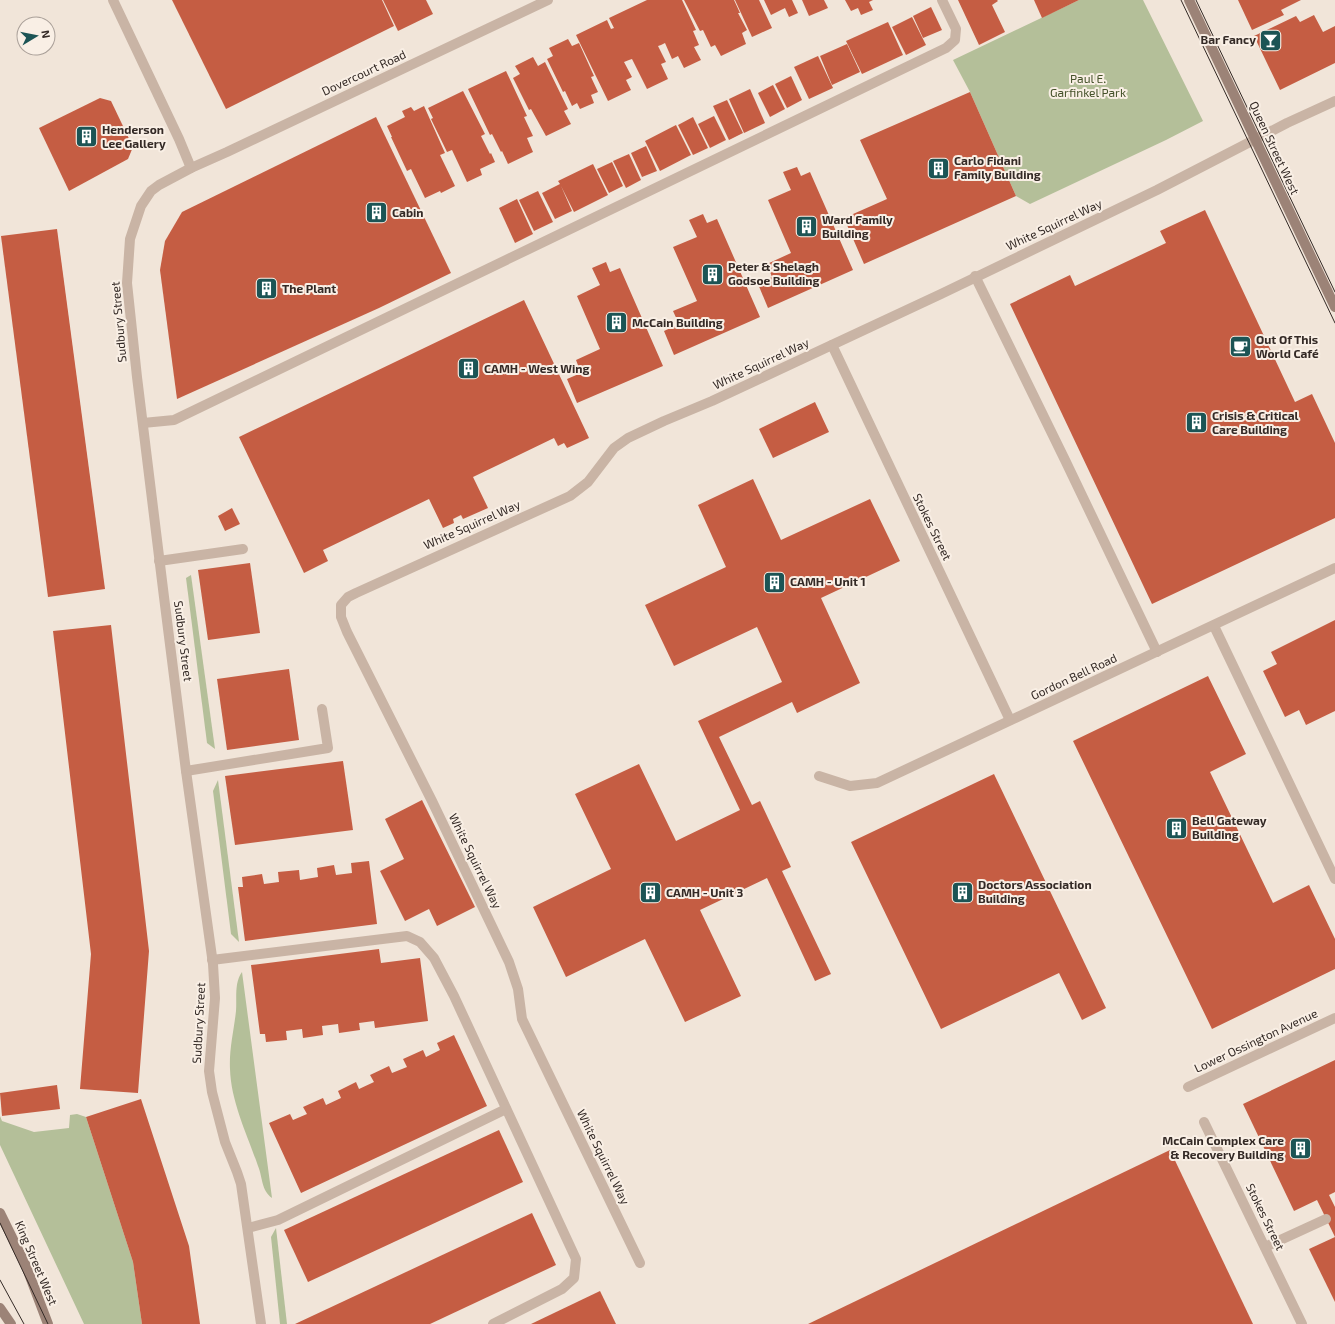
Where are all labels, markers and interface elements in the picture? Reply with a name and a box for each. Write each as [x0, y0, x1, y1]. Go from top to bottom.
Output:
north arrow [16, 16, 56, 56]
bar icon: Bar Fancy [1258, 27, 1284, 53]
text: N [39, 29, 53, 39]
place label: Bar Fancy [1201, 32, 1256, 47]
street label: Dovercourt Road [319, 46, 408, 98]
park label: Paul E. Garfinkel Park [1050, 71, 1126, 99]
street label: Queen Street West [1246, 99, 1303, 197]
place label: Henderson Lee Gallery [102, 122, 166, 151]
building icon: Henderson Lee Gallery [73, 124, 99, 150]
place label: Carlo Fidani Family Building [954, 153, 1041, 182]
building icon: Carlo Fidani Family Building [925, 155, 951, 181]
street label: White Squirrel Way [1003, 195, 1104, 252]
building icon: Cabin [364, 200, 390, 226]
place label: Cabin [392, 205, 424, 219]
place label: Ward Family Building [822, 212, 893, 240]
building icon: Ward Family Building [794, 214, 820, 240]
place label: Peter & Shelagh Godsoe Building [728, 259, 820, 287]
building icon: Peter & Shelagh Godsoe Building [700, 261, 726, 287]
building icon: The Plant [253, 276, 279, 302]
street label: Sudbury Street [107, 281, 129, 363]
place label: The Plant [282, 281, 336, 295]
building icon: McCain Building [603, 310, 629, 336]
place label: McCain Building [632, 315, 723, 329]
place label: Out Of This World Café [1256, 332, 1319, 360]
street label: White Squirrel Way [710, 334, 811, 391]
cafe icon: Out Of This World Café [1227, 334, 1253, 360]
building icon: CAMH - West Wing [456, 356, 482, 382]
place label: CAMH - West Wing [484, 361, 590, 375]
place label: Crisis & Critical Care Building [1212, 408, 1299, 436]
building icon: Crisis & Critical Care Building [1183, 410, 1209, 436]
street label: Stokes Street [911, 491, 955, 563]
street label: White Squirrel Way [421, 496, 523, 552]
building icon: CAMH - Unit 1 [761, 569, 787, 595]
place label: CAMH - Unit 1 [790, 574, 866, 588]
street label: Sudbury Street [172, 600, 196, 682]
street label: Gordon Bell Road [1028, 650, 1119, 702]
street label: White Squirrel Way [447, 811, 505, 911]
place label: Bell Gateway Building [1192, 813, 1267, 841]
building icon: Bell Gateway Building [1163, 815, 1189, 841]
place label: Doctors Association Building [978, 877, 1092, 905]
building icon: Doctors Association Building [950, 879, 976, 905]
building icon: CAMH - Unit 3 [637, 880, 663, 906]
place label: CAMH - Unit 3 [666, 885, 744, 899]
street label: Sudbury Street [189, 982, 207, 1064]
street label: Lower Ossington Avenue [1192, 1005, 1319, 1075]
street label: White Squirrel Way [575, 1107, 633, 1207]
place label: McCain Complex Care & Recovery Building [1162, 1133, 1284, 1162]
building icon: McCain Complex Care & Recovery Building [1287, 1135, 1313, 1161]
street label: Stokes Street [1244, 1181, 1288, 1253]
street label: King Street West [13, 1218, 61, 1307]

